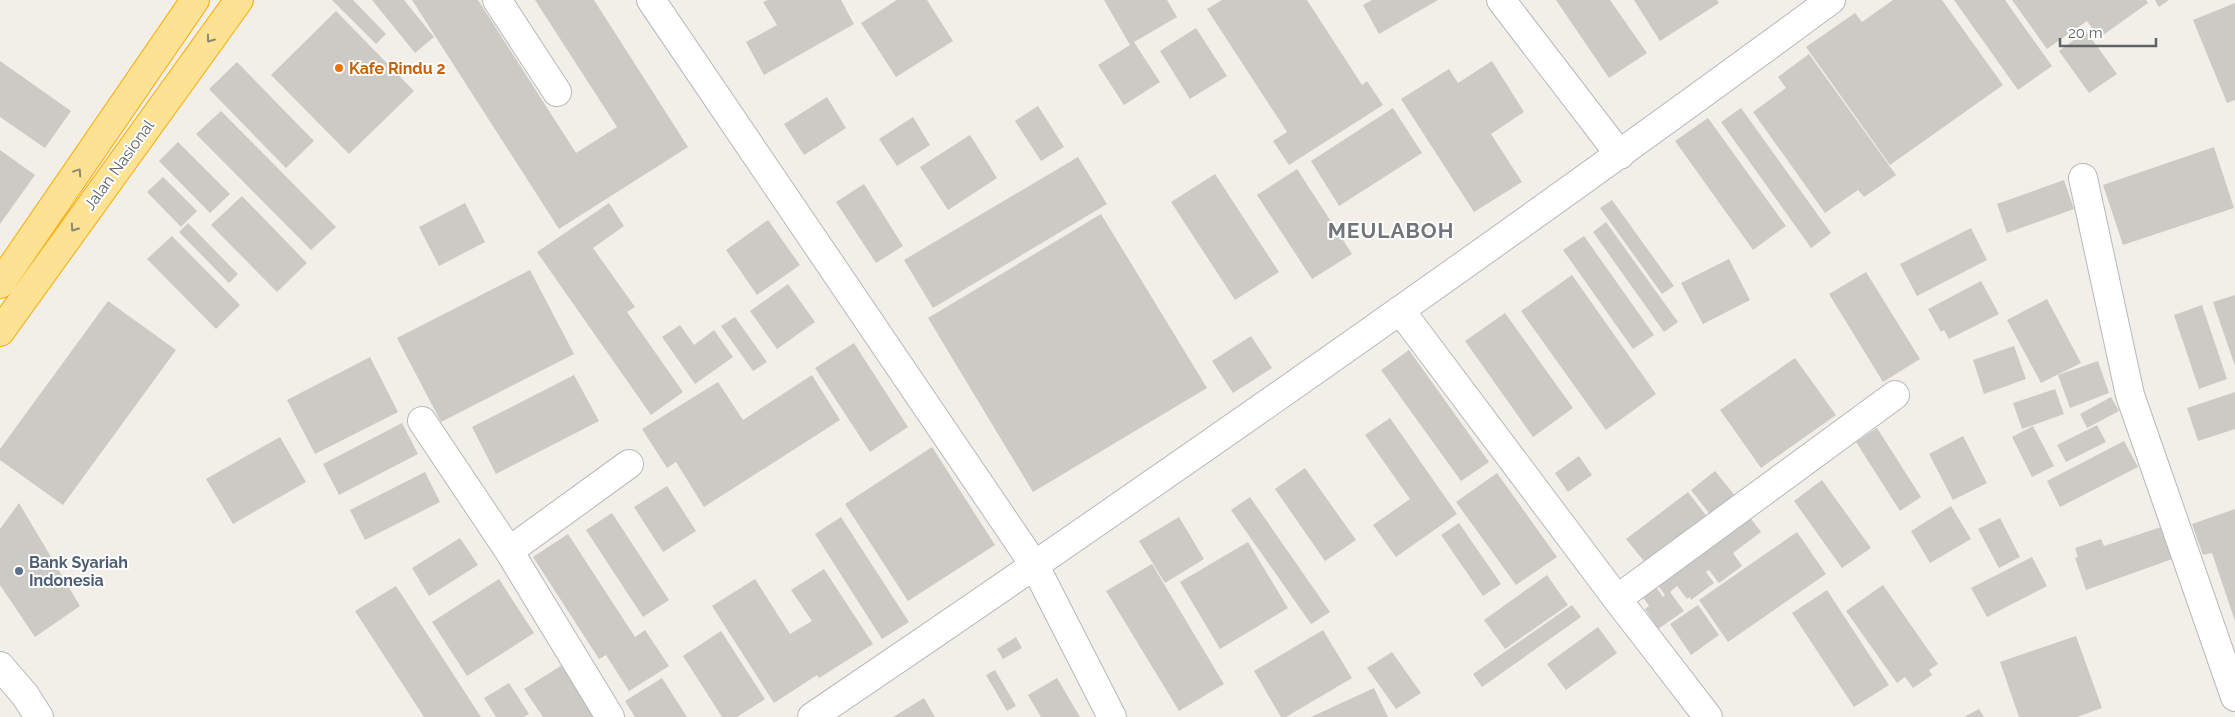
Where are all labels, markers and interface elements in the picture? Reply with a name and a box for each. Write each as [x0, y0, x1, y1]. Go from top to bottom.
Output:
scale bar [2060, 15, 2156, 47]
text: 20 m [2068, 24, 2103, 42]
one-way arrow [207, 33, 215, 42]
place label: Kafe Rindu 2 [349, 59, 445, 78]
marker: Kafe Rindu 2 [333, 62, 345, 74]
street label: Jalan Nasional [80, 116, 158, 214]
one-way arrow [72, 168, 81, 178]
district label: MEULABOH [1328, 218, 1454, 243]
one-way arrow [71, 222, 80, 232]
place label: Bank Syariah Indonesia [29, 553, 128, 590]
marker: Bank Syariah Indonesia [13, 565, 25, 577]

